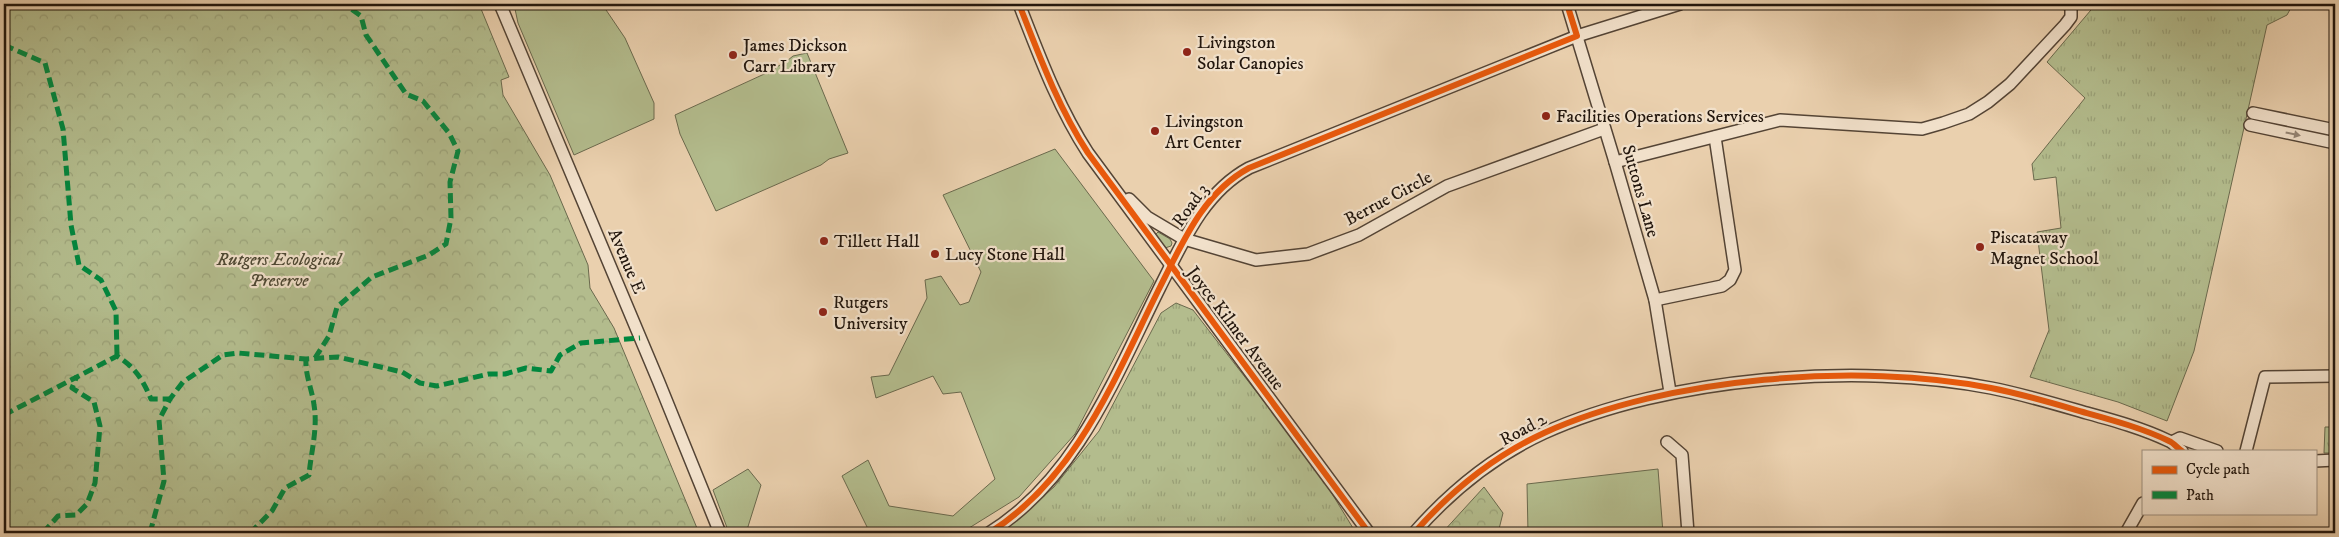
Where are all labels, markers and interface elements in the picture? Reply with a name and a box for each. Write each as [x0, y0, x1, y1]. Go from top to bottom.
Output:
place label: Livingston Solar Canopies [1197, 32, 1304, 75]
place label: James Dickson Carr Library [741, 35, 848, 78]
marker: Livingston Solar Canopies [1181, 46, 1193, 58]
marker: James Dickson Carr Library [727, 49, 739, 61]
place label: Facilities Operations Services [1556, 106, 1764, 128]
marker: Facilities Operations Services [1540, 110, 1552, 122]
place label: Livingston Art Center [1165, 111, 1244, 154]
marker: Livingston Art Center [1149, 125, 1161, 137]
one-way arrow [2285, 130, 2300, 138]
street label: Suttons Lane [1616, 143, 1664, 240]
street label: Berrue Circle [1341, 167, 1436, 231]
street label: Road 3 [1168, 180, 1214, 231]
street label: Avenue E [603, 226, 650, 297]
place label: Piscataway Magnet School [1990, 227, 2099, 270]
place label: Tillett Hall [834, 231, 920, 253]
marker: Tillett Hall [818, 235, 830, 247]
marker: Piscataway Magnet School [1974, 241, 1986, 253]
place label: Lucy Stone Hall [945, 244, 1066, 266]
marker: Lucy Stone Hall [929, 248, 941, 260]
park label: Rutgers Ecological Preserve [216, 249, 344, 292]
street label: Joyce Kilmer Avenue [1180, 261, 1289, 395]
place label: Rutgers University [833, 292, 908, 335]
marker: Rutgers University [817, 306, 829, 318]
street label: Road 2 [1496, 408, 1551, 451]
legend [2142, 450, 2316, 514]
text: Cycle path [2186, 460, 2250, 479]
text: Path [2186, 486, 2214, 505]

